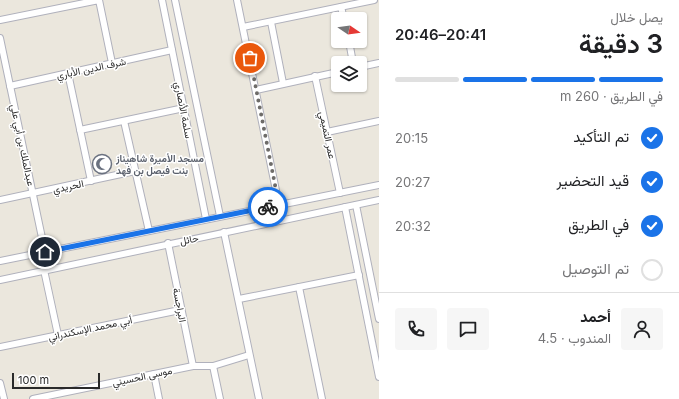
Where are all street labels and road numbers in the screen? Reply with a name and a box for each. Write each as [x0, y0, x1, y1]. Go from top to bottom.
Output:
street label: شرف الدين الأباري [55, 55, 128, 84]
street label: سلمة الأنصاري [170, 81, 195, 140]
street label: عبدالملك بن أبي علي [6, 103, 38, 188]
street label: عمر التميمي [314, 110, 339, 160]
street label: الحريدي [51, 177, 85, 198]
street label: حائل [178, 231, 200, 247]
street label: البراجسة [170, 287, 189, 323]
street label: أبي محمد الإسكندراني [47, 313, 134, 346]
street label: موسى الحسيني [111, 364, 174, 391]

